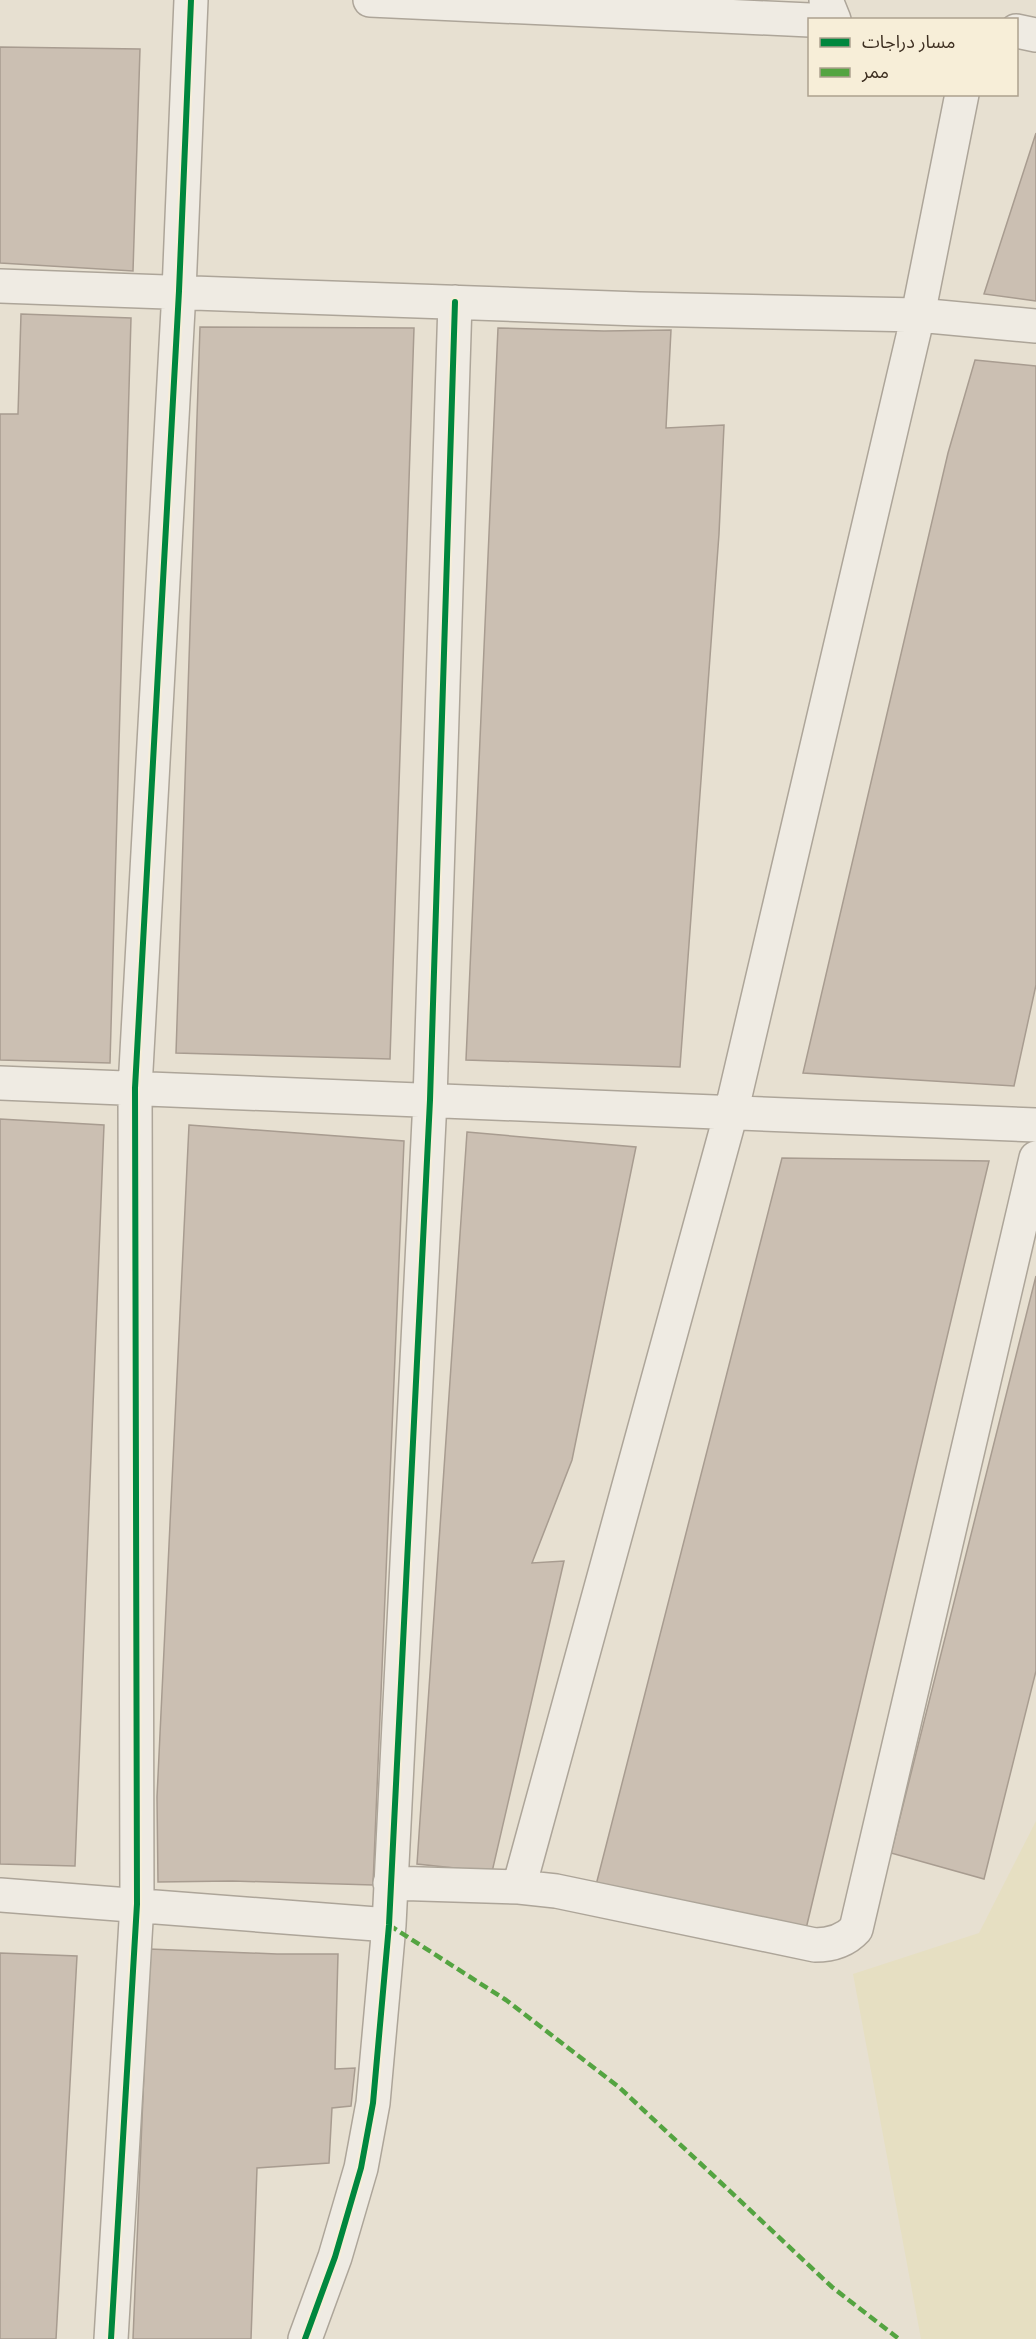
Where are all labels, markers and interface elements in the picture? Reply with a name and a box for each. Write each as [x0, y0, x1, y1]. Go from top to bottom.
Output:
legend [808, 18, 1018, 96]
text: مسار دراجات [862, 30, 956, 53]
text: ممر [861, 60, 889, 83]

